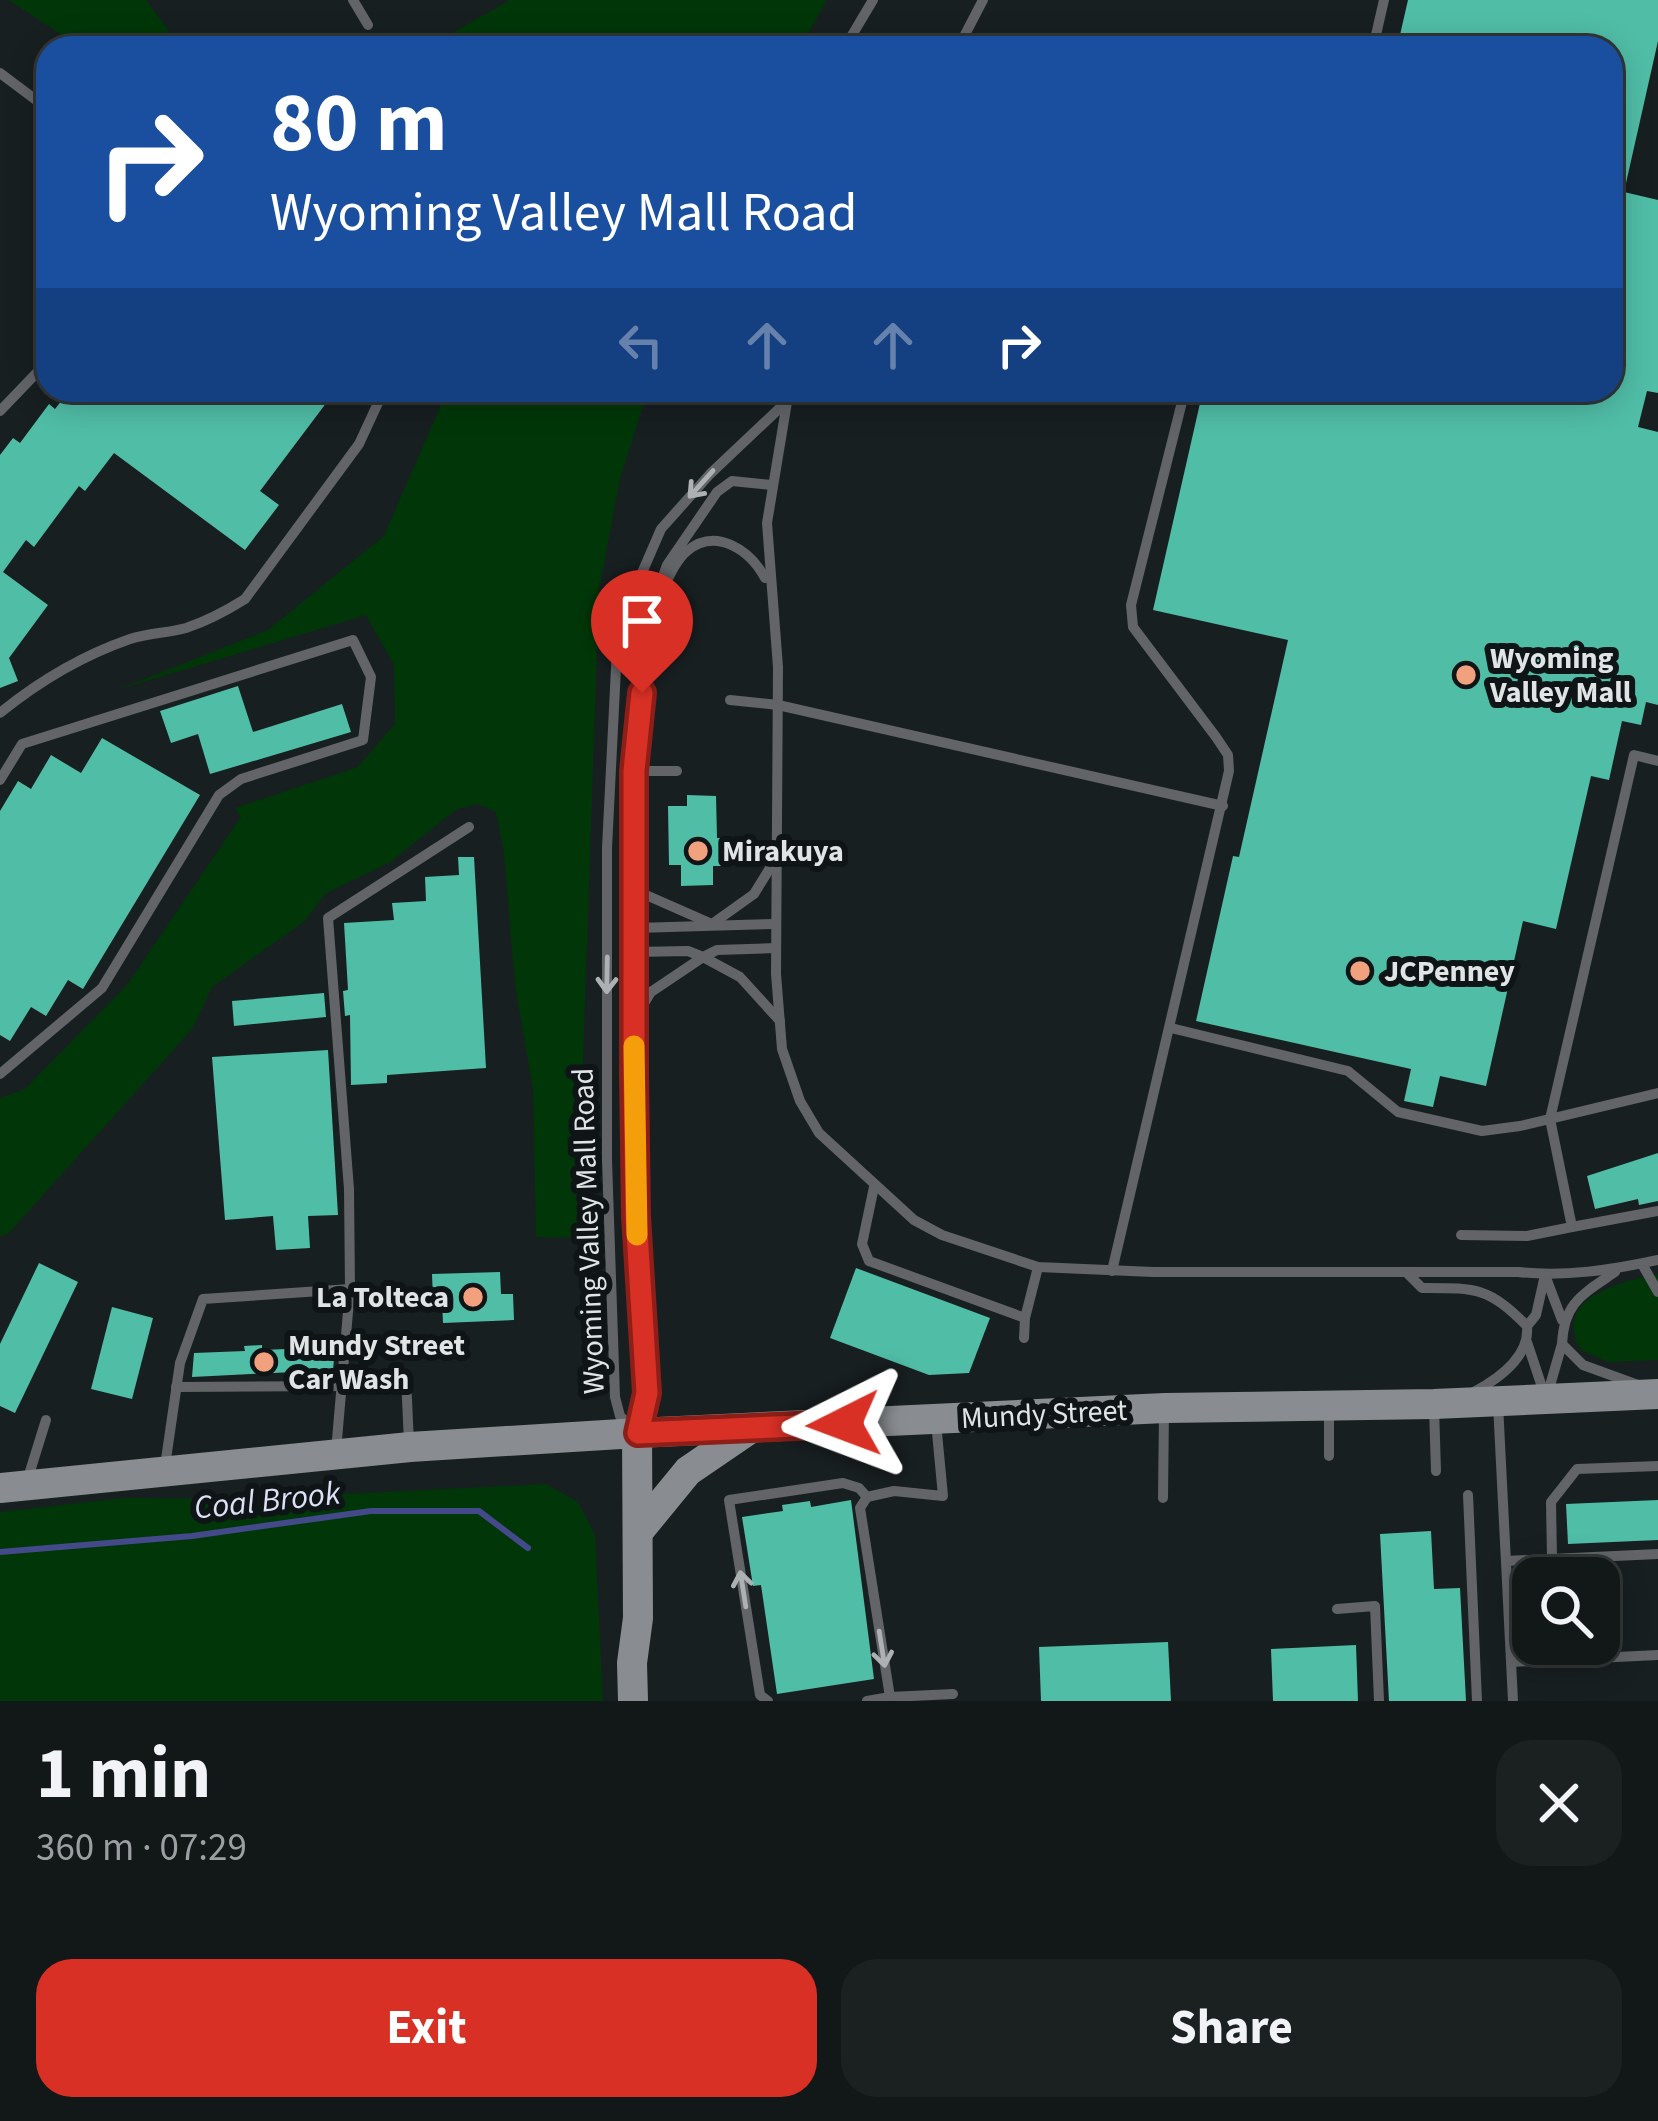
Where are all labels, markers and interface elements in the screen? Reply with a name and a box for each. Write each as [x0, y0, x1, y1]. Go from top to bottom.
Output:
text: 80 m [270, 64, 448, 184]
icon: right [72, 84, 228, 240]
text: Wyoming Valley Mall Road [270, 175, 858, 252]
icon: left [608, 312, 674, 378]
icon: ahead [734, 312, 800, 378]
icon: ahead [860, 312, 926, 378]
icon: right [986, 312, 1052, 378]
one-way arrow [688, 468, 716, 498]
pin [591, 570, 693, 693]
icon: arrive [609, 588, 675, 654]
place label: Wyoming Valley Mall [1489, 637, 1632, 714]
marker: Wyoming Valley Mall [1453, 662, 1479, 688]
place label: Mirakuya [722, 830, 844, 873]
marker: Mirakuya [685, 838, 711, 864]
place label: JCPenney [1384, 950, 1515, 993]
one-way arrow [596, 955, 618, 994]
marker: JCPenney [1347, 958, 1373, 984]
street label: Wyoming Valley Mall Road [561, 1067, 616, 1395]
place label: La Tolteca [316, 1276, 449, 1319]
marker: La Tolteca [460, 1284, 486, 1310]
place label: Mundy Street Car Wash [288, 1324, 466, 1401]
marker: Mundy Street Car Wash [251, 1349, 277, 1375]
position arrow [781, 1361, 907, 1487]
street label: Mundy Street [960, 1389, 1128, 1440]
water label: Coal Brook [192, 1469, 344, 1532]
map controls [1512, 1557, 1620, 1665]
button: search [1512, 1557, 1620, 1665]
one-way arrow [731, 1571, 754, 1610]
one-way arrow [872, 1629, 895, 1668]
text: 1 min [36, 1723, 211, 1826]
button: close [1496, 1740, 1622, 1866]
text: 360 m · 07:29 [36, 1820, 247, 1876]
button: Exit [36, 1959, 817, 2097]
button: Share [841, 1959, 1622, 2097]

